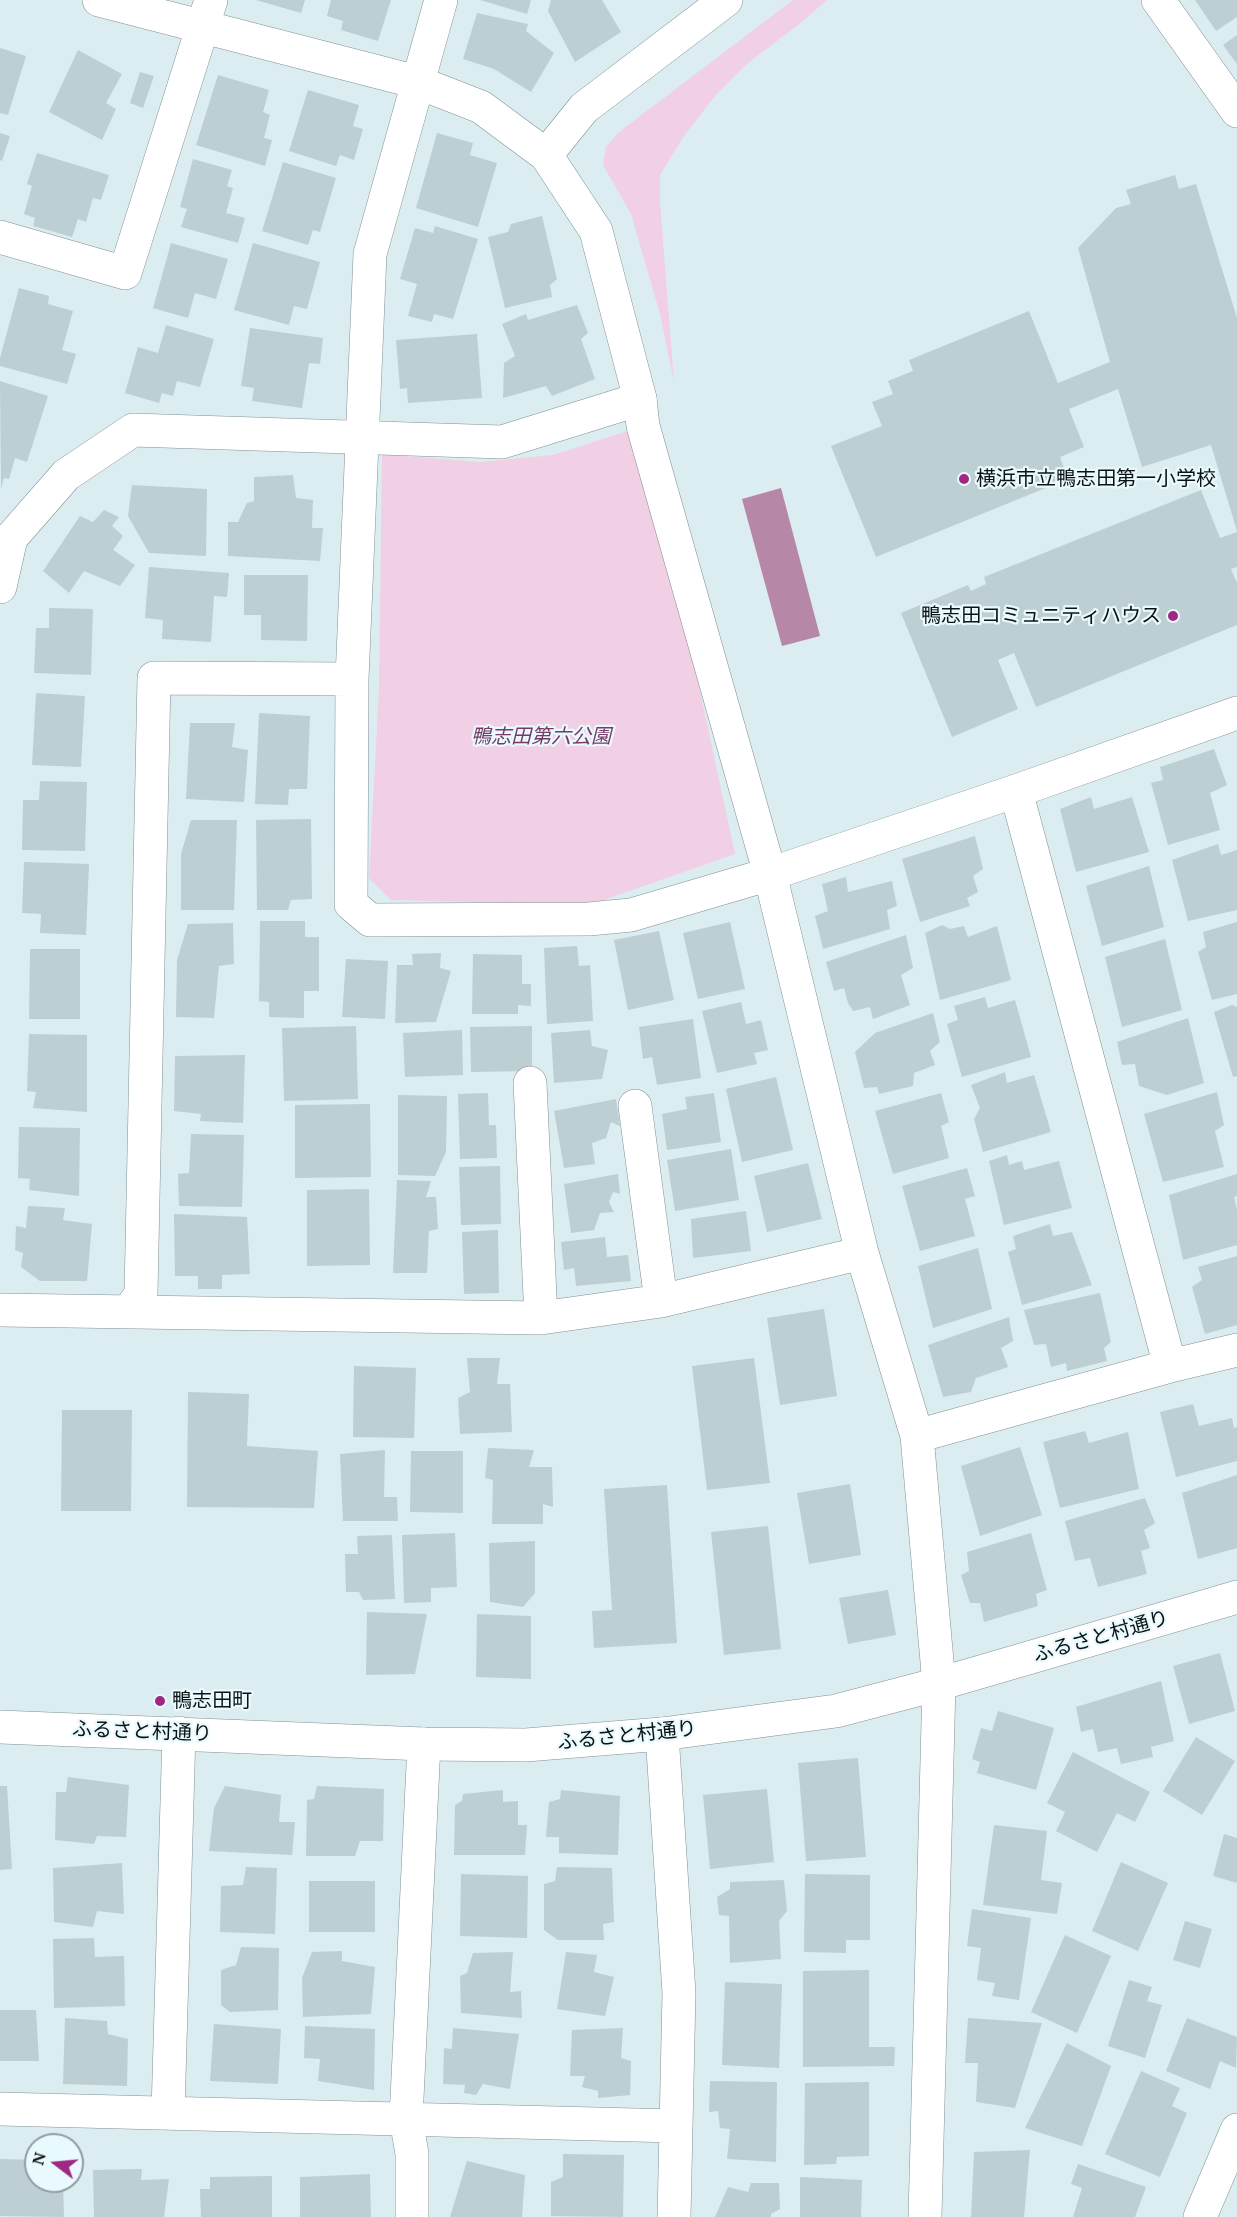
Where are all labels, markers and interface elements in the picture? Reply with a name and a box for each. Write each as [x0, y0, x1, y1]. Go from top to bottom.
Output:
place label: 横浜市立鴨志田第一小学校 [976, 467, 1216, 491]
marker: 横浜市立鴨志田第一小学校 [957, 472, 971, 486]
place label: 鴨志田コミュニティハウス [921, 604, 1161, 628]
marker: 鴨志田コミュニティハウス [1166, 609, 1180, 623]
park label: 鴨志田第六公園 [471, 725, 611, 749]
street label: ふるさと村通り [1030, 1606, 1172, 1668]
place label: 鴨志田町 [172, 1689, 252, 1713]
marker: 鴨志田町 [153, 1694, 167, 1708]
street label: ふるさと村通り [556, 1717, 698, 1755]
street label: ふるさと村通り [72, 1718, 212, 1746]
north arrow [24, 2133, 84, 2193]
text: N [26, 2150, 51, 2167]

